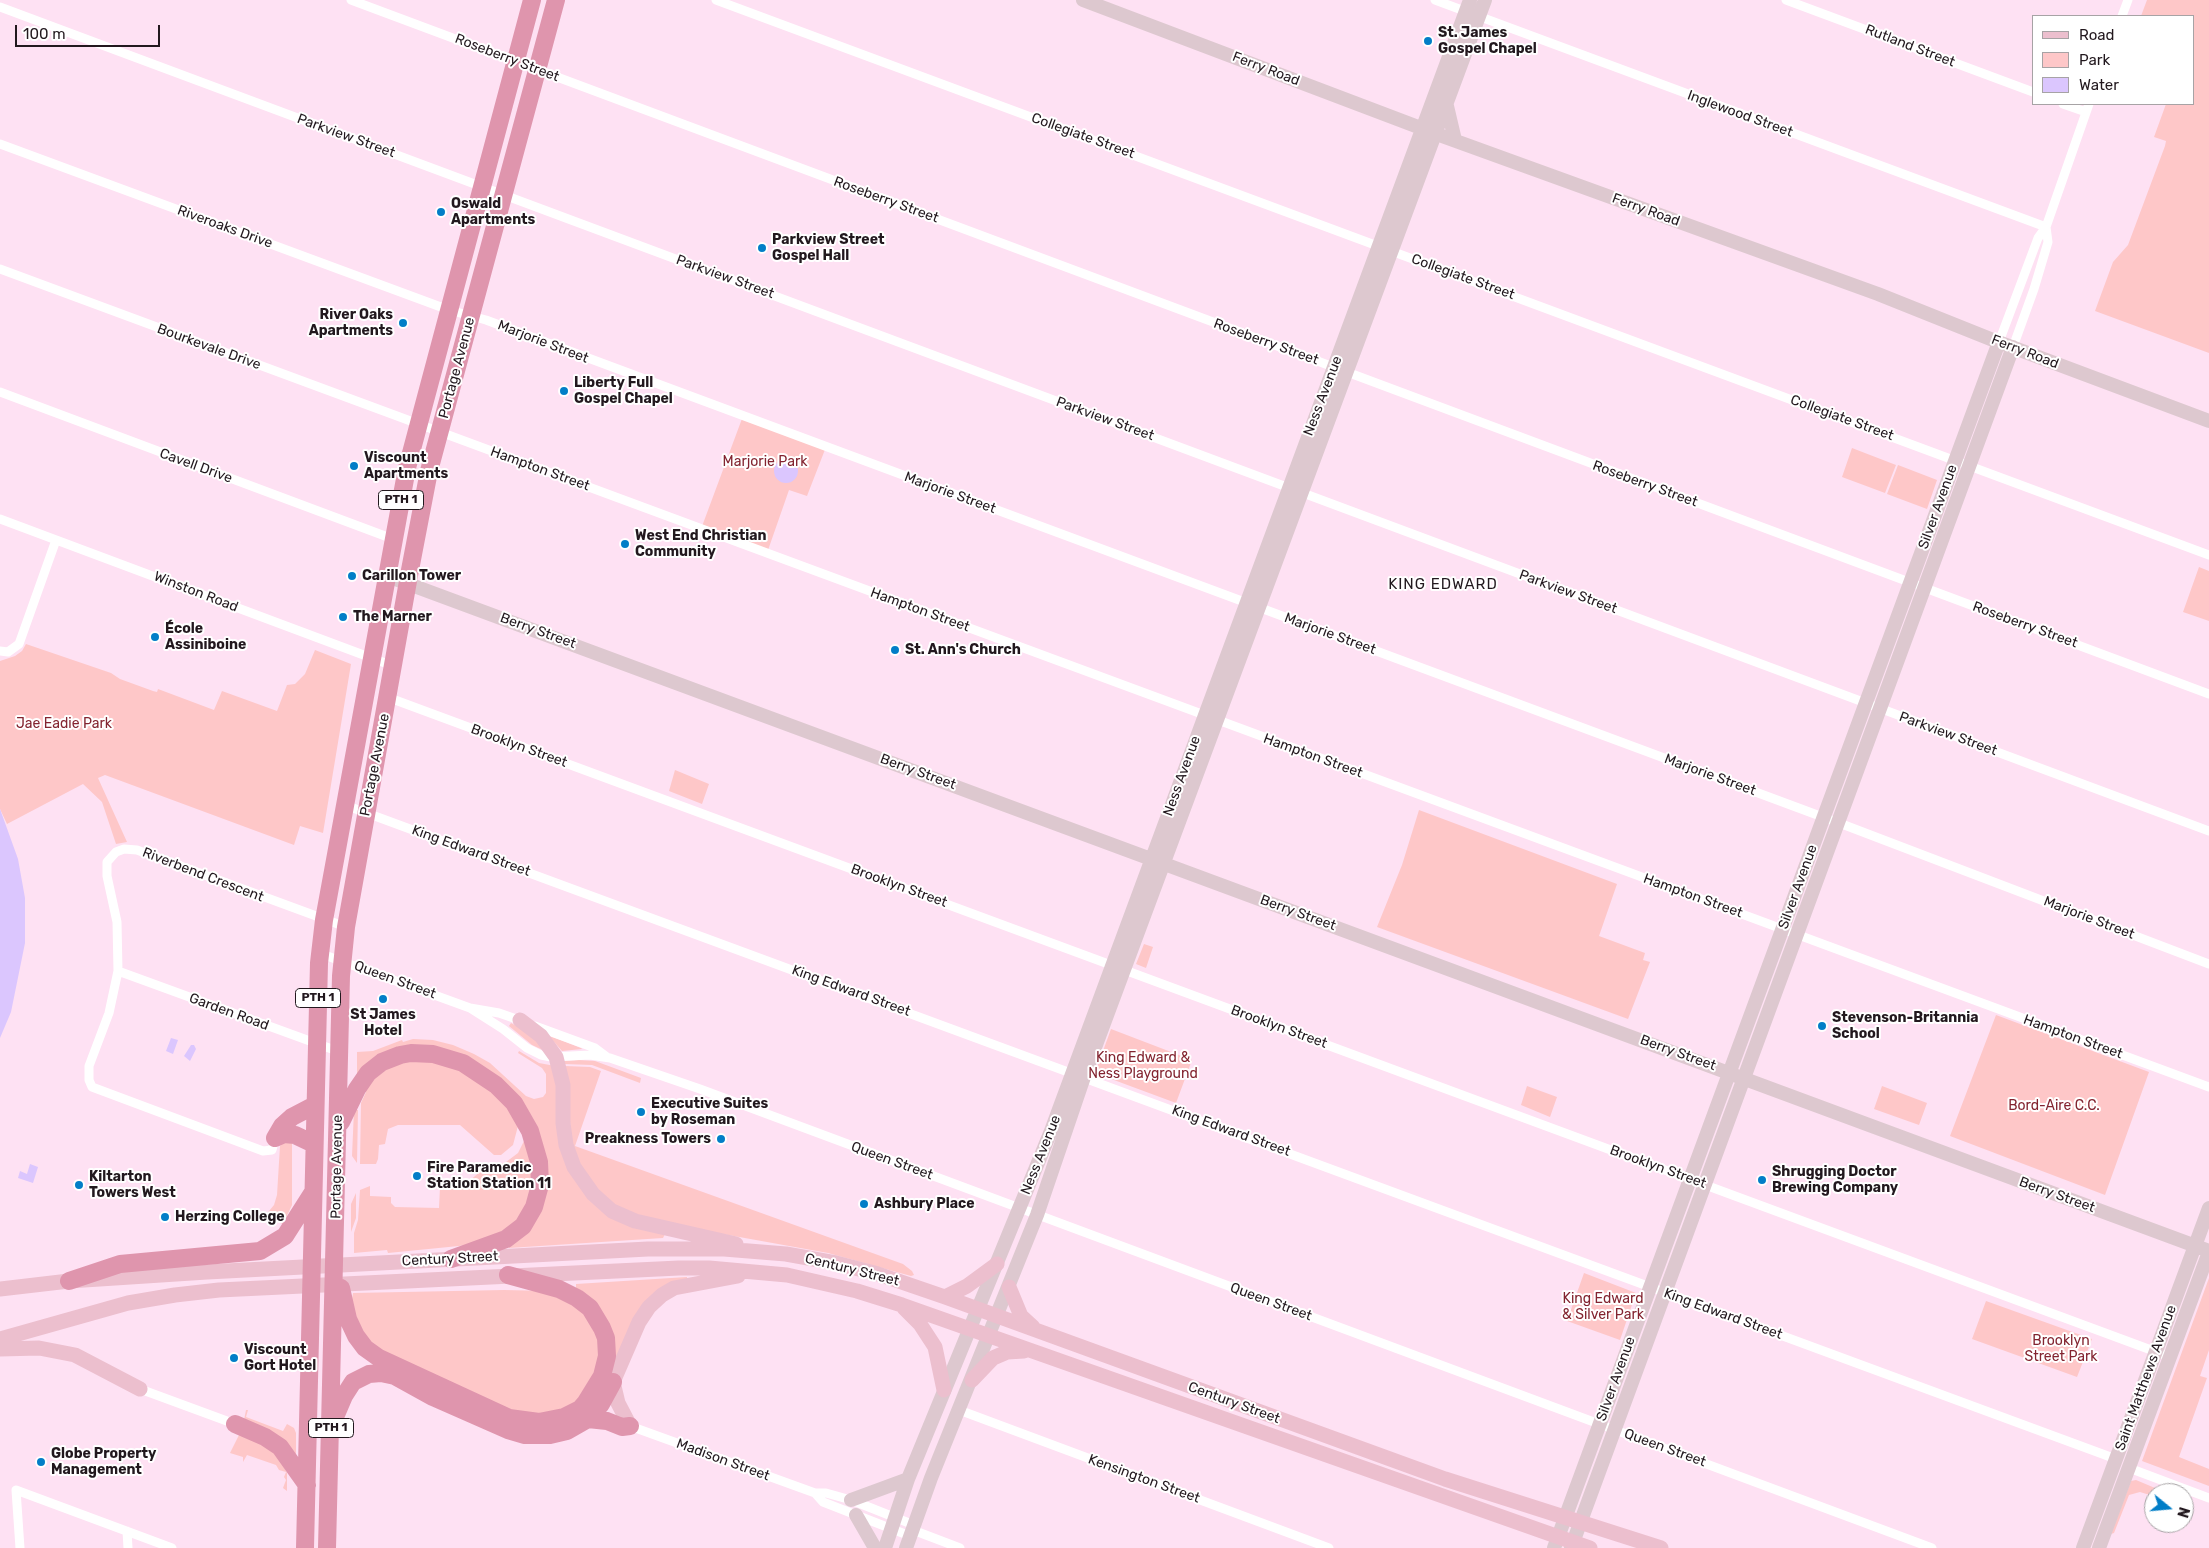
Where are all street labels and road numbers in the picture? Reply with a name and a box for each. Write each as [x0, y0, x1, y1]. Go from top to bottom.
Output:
street label: Rutland Street [1863, 21, 1957, 71]
street label: Roseberry Street [452, 30, 562, 86]
street label: Ferry Road [1230, 48, 1302, 90]
street label: Inglewood Street [1685, 87, 1795, 141]
street label: Parkview Street [295, 110, 397, 162]
street label: Collegiate Street [1029, 110, 1137, 162]
street label: Roseberry Street [831, 173, 941, 227]
street label: Ferry Road [1610, 190, 1682, 230]
street label: Riveroaks Drive [175, 202, 275, 252]
street label: Parkview Street [674, 251, 776, 303]
street label: Collegiate Street [1409, 251, 1517, 303]
street label: Roseberry Street [1211, 315, 1321, 369]
street label: Portage Avenue [435, 316, 479, 420]
street label: Marjorie Street [495, 317, 591, 367]
street label: Bourkevale Drive [155, 320, 263, 374]
street label: Ferry Road [1989, 331, 2061, 373]
street label: Ness Avenue [1300, 354, 1346, 438]
street label: Collegiate Street [1788, 392, 1896, 444]
street label: Parkview Street [1054, 393, 1156, 445]
street label: Hampton Street [488, 443, 592, 495]
street label: Cavell Drive [157, 445, 235, 487]
street label: Roseberry Street [1590, 457, 1700, 511]
street label: Silver Avenue [1915, 462, 1961, 552]
street label: Marjorie Street [902, 469, 998, 517]
road number: PTH 1 [378, 490, 424, 510]
street label: Parkview Street [1517, 566, 1619, 618]
street label: Winston Road [152, 568, 240, 616]
street label: Hampton Street [868, 584, 972, 636]
street label: Roseberry Street [1970, 598, 2080, 652]
street label: Berry Street [498, 610, 578, 652]
street label: Marjorie Street [1282, 610, 1378, 658]
street label: Parkview Street [1897, 708, 1999, 760]
street label: Portage Avenue [357, 712, 393, 818]
street label: Brooklyn Street [469, 721, 569, 771]
street label: Hampton Street [1261, 730, 1365, 782]
street label: Ness Avenue [1160, 734, 1204, 818]
street label: Berry Street [878, 751, 958, 793]
street label: Marjorie Street [1662, 751, 1758, 799]
street label: King Edward Street [409, 822, 533, 880]
street label: Silver Avenue [1775, 842, 1821, 932]
street label: Riverbend Crescent [140, 844, 266, 906]
street label: Brooklyn Street [849, 861, 949, 911]
street label: Hampton Street [1641, 870, 1745, 922]
street label: Berry Street [1258, 892, 1338, 934]
street label: Marjorie Street [2041, 893, 2137, 943]
street label: Queen Street [352, 957, 438, 1003]
street label: King Edward Street [789, 962, 913, 1020]
road number: PTH 1 [296, 988, 340, 1008]
street label: Garden Road [187, 990, 271, 1034]
street label: Brooklyn Street [1229, 1002, 1329, 1052]
street label: Hampton Street [2021, 1011, 2125, 1063]
street label: Berry Street [1638, 1032, 1718, 1074]
street label: King Edward Street [1169, 1102, 1293, 1160]
street label: Ness Avenue [1017, 1113, 1065, 1197]
street label: Portage Avenue [328, 1115, 346, 1219]
street label: Queen Street [849, 1138, 935, 1184]
street label: Brooklyn Street [1608, 1142, 1708, 1192]
street label: Berry Street [2017, 1174, 2097, 1216]
street label: Century Street [401, 1248, 499, 1270]
street label: Century Street [803, 1250, 901, 1290]
street label: Queen Street [1228, 1279, 1314, 1325]
street label: King Edward Street [1661, 1285, 1785, 1343]
street label: Saint Matthews Avenue [2112, 1303, 2180, 1453]
street label: Silver Avenue [1593, 1334, 1639, 1424]
street label: Century Street [1186, 1379, 1282, 1427]
road number: PTH 1 [308, 1419, 354, 1438]
street label: Queen Street [1622, 1425, 1708, 1471]
street label: Madison Street [674, 1435, 772, 1485]
street label: Kensington Street [1086, 1451, 1202, 1507]

